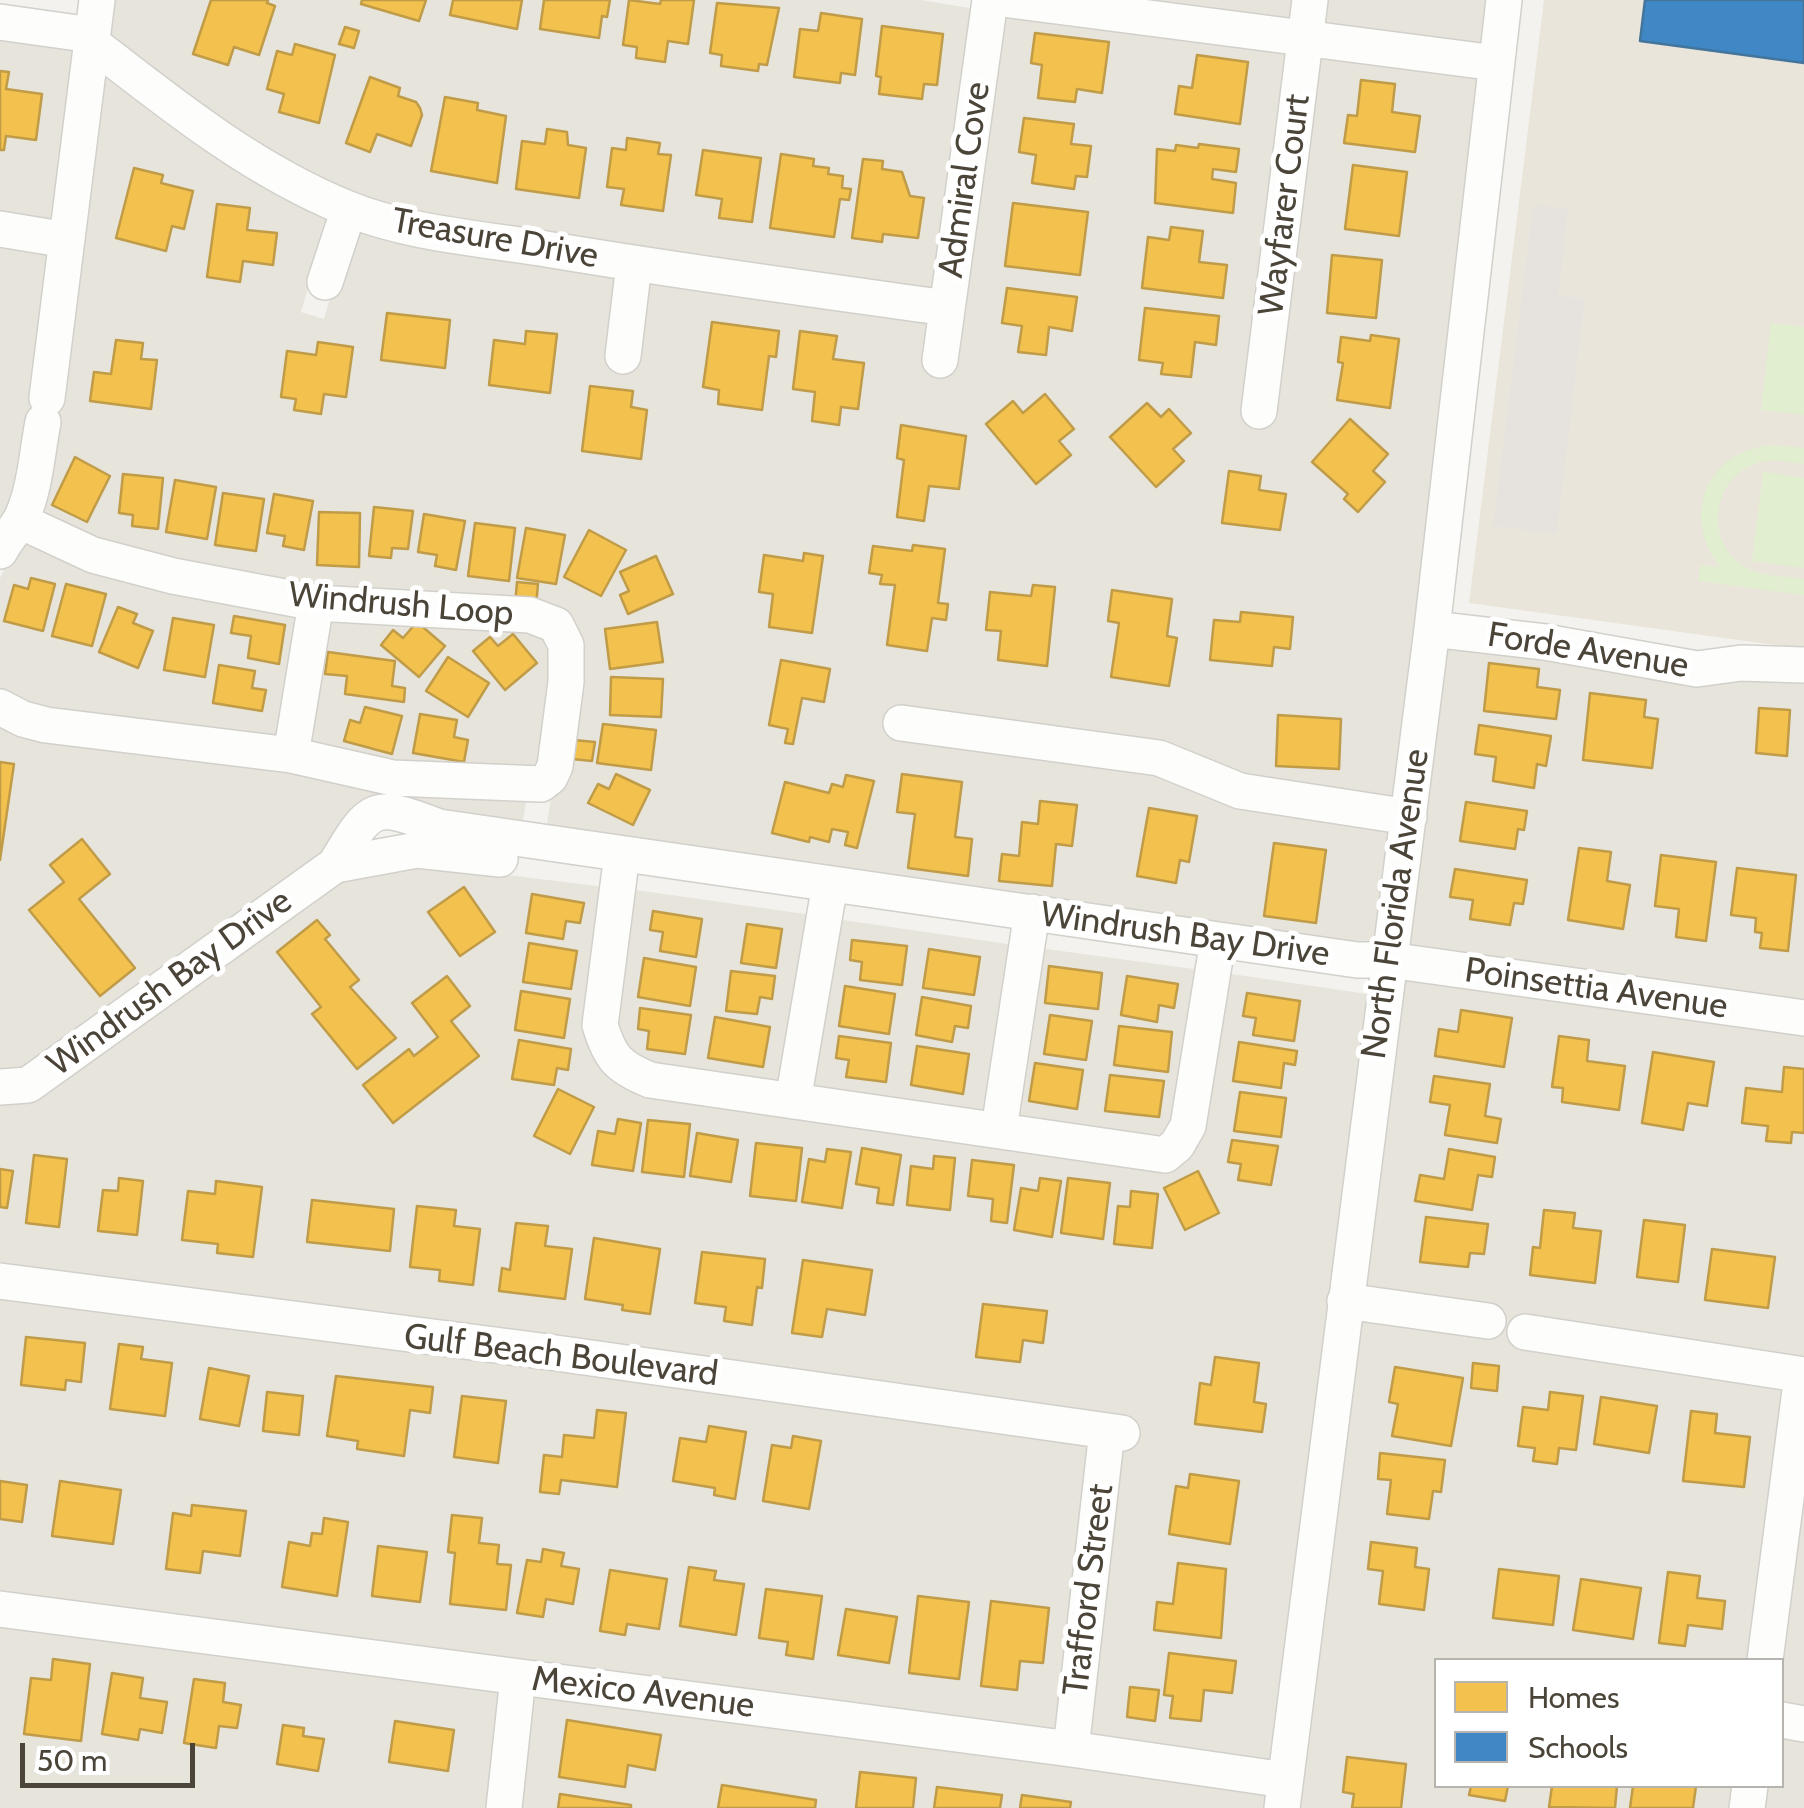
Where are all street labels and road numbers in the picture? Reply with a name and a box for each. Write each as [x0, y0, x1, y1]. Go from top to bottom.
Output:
street label: Admiral Cove [930, 79, 1000, 281]
street label: Wayfarer Court [1251, 92, 1319, 318]
street label: Treasure Drive [389, 200, 601, 278]
street label: Windrush Loop [287, 574, 515, 636]
street label: Forde Avenue [1485, 614, 1691, 688]
street label: North Florida Avenue [1353, 746, 1439, 1062]
street label: Windrush Bay Drive [40, 880, 300, 1086]
street label: Windrush Bay Drive [1038, 894, 1332, 976]
street label: Poinsettia Avenue [1462, 950, 1730, 1028]
street label: Gulf Beach Boulevard [402, 1316, 720, 1396]
street label: Trafford Street [1055, 1482, 1123, 1698]
street label: Mexico Avenue [530, 1659, 756, 1727]

